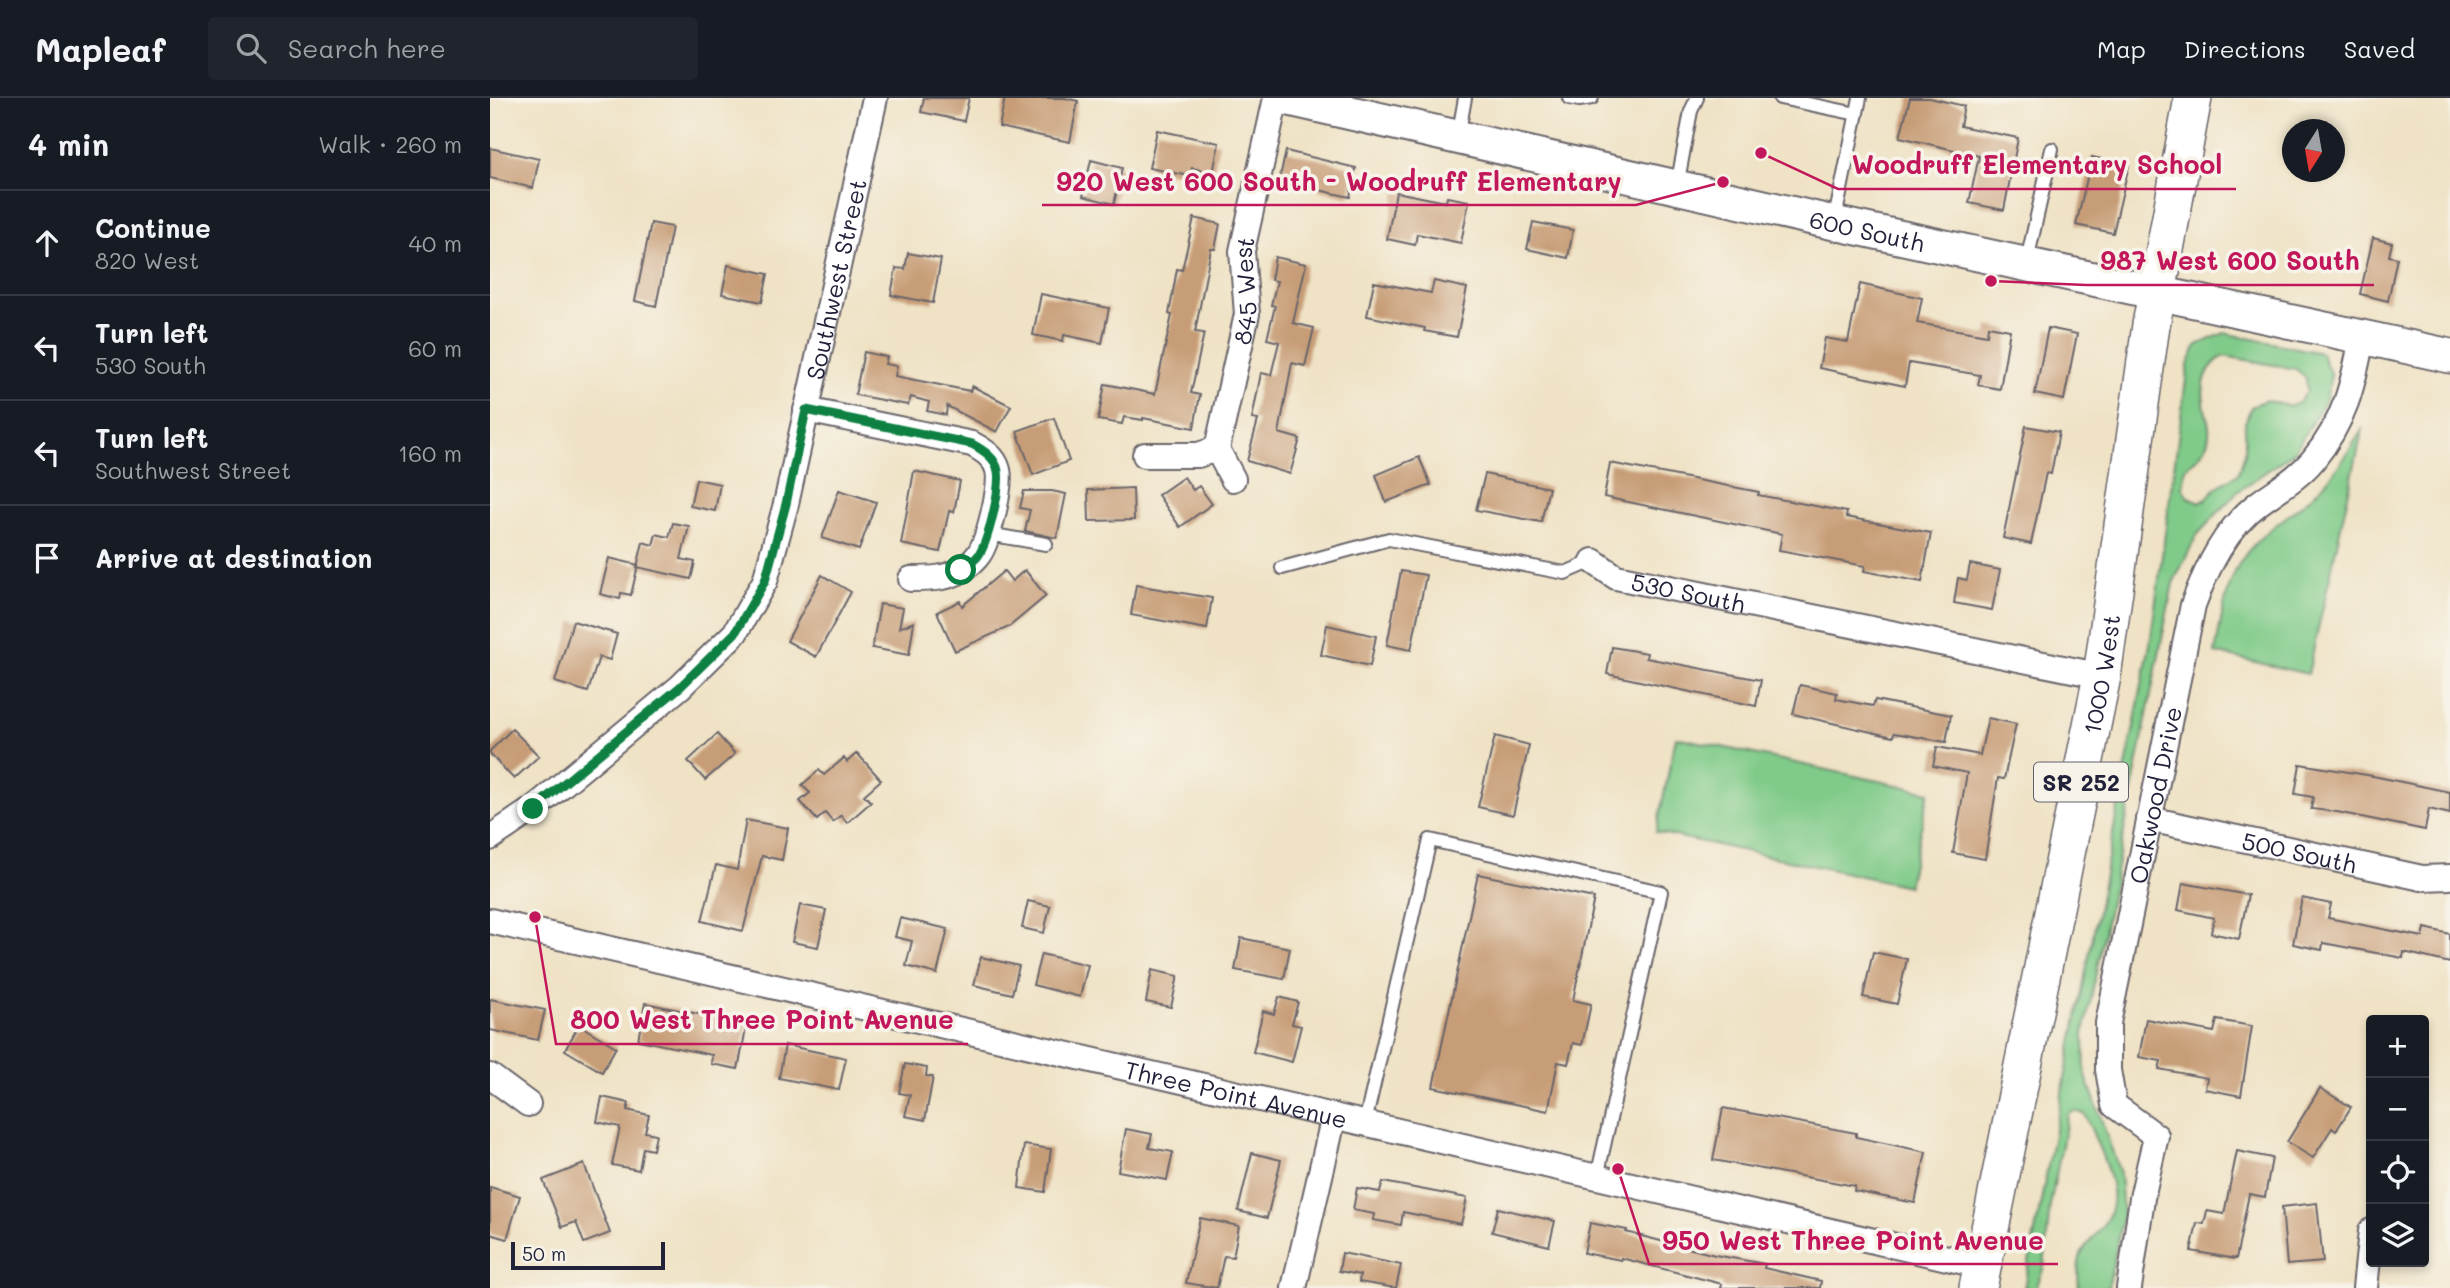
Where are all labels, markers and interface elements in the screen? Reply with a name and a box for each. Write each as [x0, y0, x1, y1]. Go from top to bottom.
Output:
search box [208, 17, 698, 80]
text: Mapleaf [35, 27, 166, 70]
icon: search [232, 29, 270, 67]
text: Search here [288, 31, 446, 65]
text: Map [2097, 33, 2146, 64]
text: Directions [2184, 33, 2306, 64]
text: Saved [2344, 33, 2415, 64]
north arrow [2282, 119, 2345, 182]
text: 4 min [28, 124, 109, 164]
text: Walk · 260 m [318, 129, 462, 159]
callout: Woodruff Elementary School [1838, 142, 2236, 189]
text: Woodruff Elementary School [1852, 147, 2222, 181]
callout: 920 West 600 South - Woodruff Elementary [1042, 158, 1636, 205]
text: 920 West 600 South - Woodruff Elementary [1056, 164, 1622, 198]
street label: Southwest Street [798, 176, 872, 383]
street label: 600 South [1807, 202, 1928, 258]
text: Continue [95, 211, 211, 245]
icon: ahead [28, 224, 66, 262]
text: 40 m [409, 228, 462, 258]
street label: 845 West [1225, 233, 1263, 347]
callout: 987 West 600 South [2086, 238, 2374, 285]
text: 987 West 600 South [2100, 243, 2360, 277]
text: 820 West [95, 245, 199, 275]
text: Turn left [95, 316, 208, 350]
icon: left [28, 329, 66, 367]
text: 60 m [408, 333, 462, 363]
text: 530 South [95, 350, 206, 380]
text: Turn left [95, 421, 208, 455]
icon: left [28, 434, 66, 472]
text: 160 m [398, 438, 462, 468]
text: Southwest Street [95, 455, 291, 485]
icon: arrive [28, 539, 66, 577]
text: Arrive at destination [95, 541, 372, 575]
route start [945, 554, 976, 585]
street label: 530 South [1629, 565, 1748, 618]
street label: 1000 West [2075, 612, 2126, 737]
street label: Oakwood Drive [2121, 703, 2188, 886]
road number: SR 252 [2034, 762, 2128, 802]
route end [517, 793, 548, 824]
street label: 500 South [2239, 824, 2360, 879]
callout: 800 West Three Point Avenue [556, 997, 968, 1044]
text: 800 West Three Point Avenue [570, 1002, 954, 1036]
map controls [2366, 1015, 2429, 1267]
button: + [2366, 1015, 2429, 1078]
street label: Three Point Avenue [1122, 1053, 1351, 1134]
button: − [2366, 1078, 2429, 1141]
button: locate [2366, 1141, 2429, 1204]
button: layers [2366, 1204, 2429, 1267]
callout: 950 West Three Point Avenue [1649, 1217, 2058, 1264]
text: 950 West Three Point Avenue [1662, 1223, 2044, 1257]
scale bar [511, 1239, 665, 1271]
text: 50 m [522, 1241, 566, 1266]

